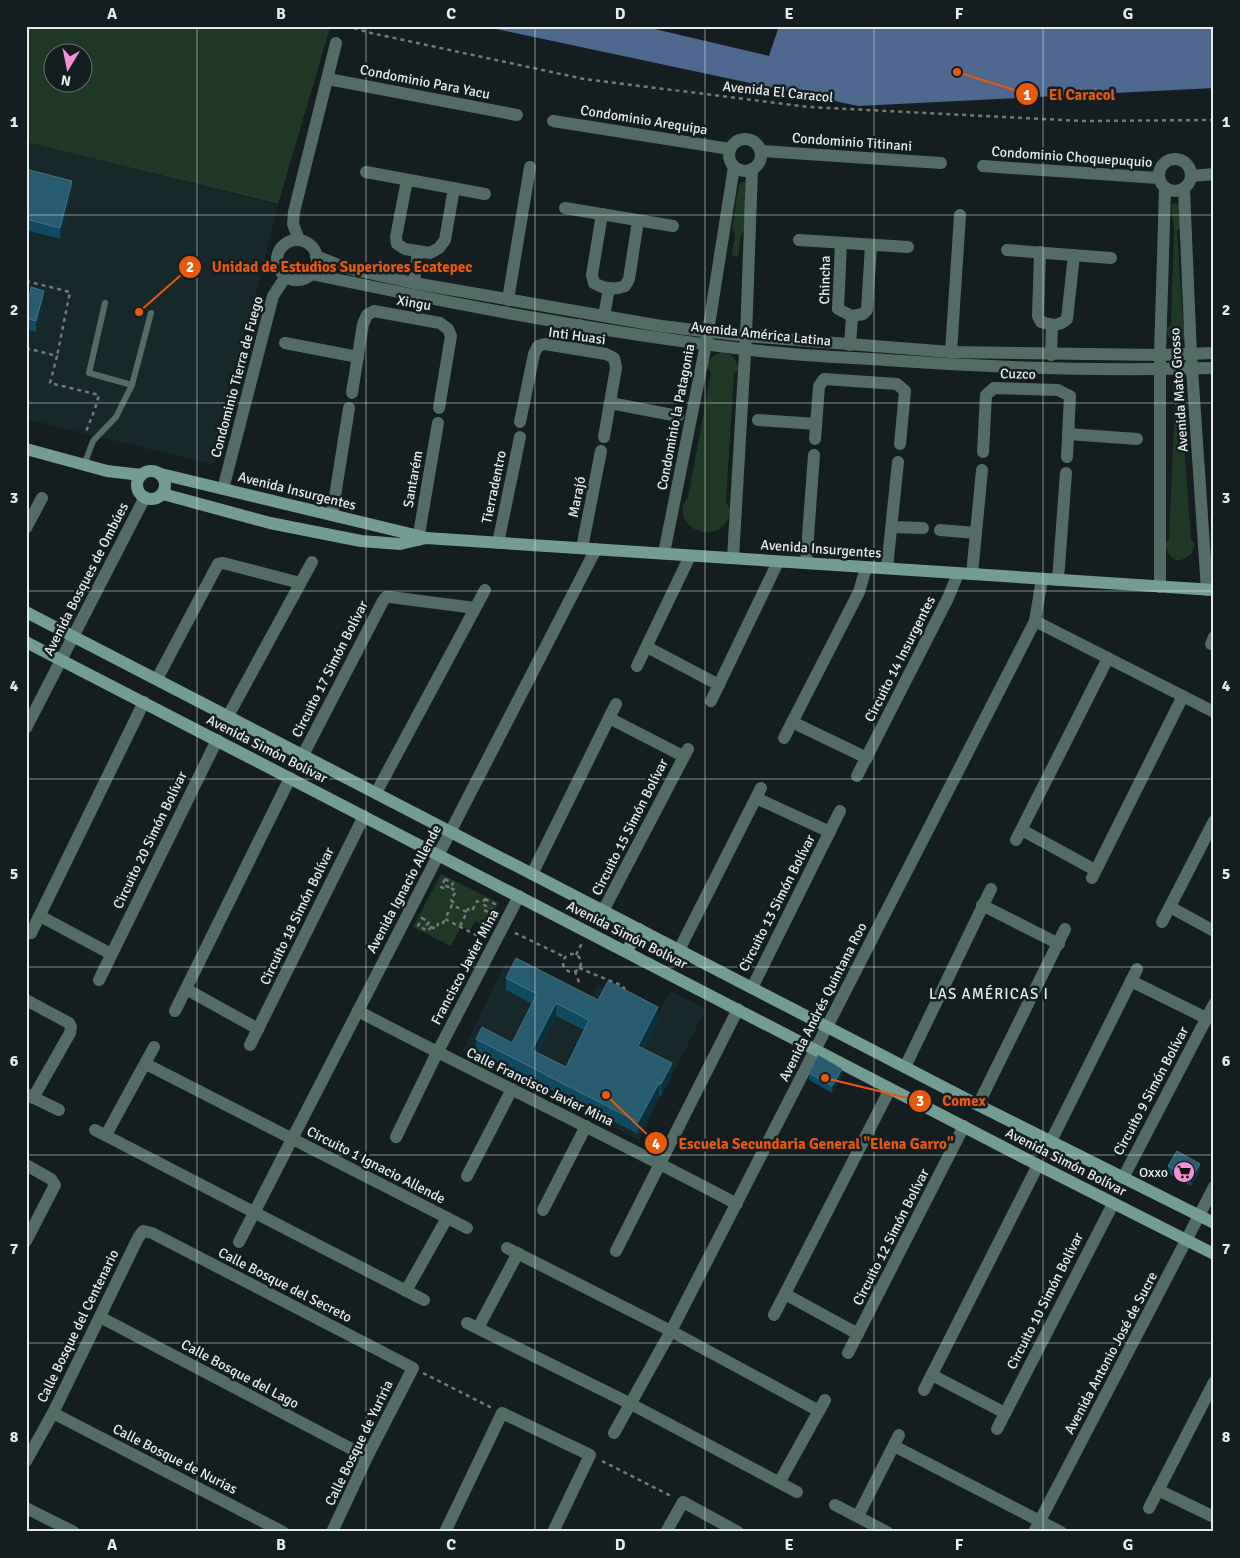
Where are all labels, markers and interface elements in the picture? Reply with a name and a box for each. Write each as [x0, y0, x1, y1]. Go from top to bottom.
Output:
text: A [107, 4, 118, 24]
text: B [276, 4, 286, 24]
text: C [446, 4, 456, 24]
text: D [615, 4, 626, 24]
text: E [784, 4, 794, 24]
text: F [955, 4, 964, 24]
text: G [1123, 4, 1133, 24]
north arrow [42, 42, 92, 92]
street label: Condominio Para Yacu [358, 61, 492, 103]
text: N [60, 71, 72, 90]
street label: Avenida El Caracol [722, 78, 834, 106]
callout: El Caracol [1014, 79, 1125, 109]
text: 1 [1023, 86, 1031, 104]
text: El Caracol [1049, 86, 1115, 104]
street label: Condominio Arequipa [579, 102, 709, 138]
text: 1 [10, 112, 19, 132]
text: 1 [1222, 112, 1231, 132]
street label: Condominio Titinani [791, 129, 913, 155]
street label: Condominio Choquepuquio [991, 143, 1153, 171]
callout: Unidad de Estudios Superiores Ecatepec [177, 252, 483, 282]
street label: Chincha [816, 255, 834, 305]
text: 2 [186, 258, 194, 276]
text: Unidad de Estudios Superiores Ecatepec [212, 258, 472, 276]
street label: Xingu [395, 292, 433, 314]
street label: Condominio Tierra de Fuego [207, 294, 267, 460]
text: 2 [10, 300, 18, 320]
text: 2 [1222, 300, 1230, 320]
street label: Avenida América Latina [690, 318, 832, 350]
street label: Inti Huasi [547, 324, 607, 348]
street label: Avenida Mato Grosso [1166, 327, 1192, 453]
street label: Condominio la Patagonia [653, 342, 699, 492]
street label: Cuzco [1000, 365, 1036, 383]
street label: Santarém [400, 449, 426, 509]
street label: Tierradentro [478, 449, 510, 525]
street label: Avenida Insurgentes [236, 468, 358, 514]
street label: Marajó [565, 475, 589, 519]
text: 3 [10, 488, 18, 508]
text: 3 [1222, 488, 1230, 508]
street label: Avenida Bosques de Ombúes [40, 500, 132, 658]
street label: Avenida Insurgentes [760, 536, 882, 562]
street label: Circuito 14 Insurgentes [861, 593, 939, 725]
street label: Circuito 17 Simón Bolívar [288, 597, 372, 740]
text: 4 [10, 676, 19, 696]
text: 4 [1222, 676, 1231, 696]
street label: Avenida Simón Bolívar [204, 711, 331, 787]
street label: Circuito 15 Simón Bolívar [588, 755, 672, 898]
street label: Circuito 20 Simón Bolívar [109, 768, 191, 912]
street label: Avenida Ignacio Allende [363, 822, 445, 956]
street label: Circuito 13 Simón Bolívar [735, 831, 819, 974]
street label: Circuito 18 Simón Bolívar [256, 844, 338, 988]
text: 5 [10, 864, 18, 884]
text: 5 [1222, 864, 1230, 884]
street label: Avenida Simón Bolívar [564, 897, 691, 973]
street label: Francisco Javier Mina [427, 906, 503, 1028]
street label: Avenida Andrés Quintana Roo [775, 920, 871, 1084]
district label: LAS AMÉRICAS I [929, 984, 1049, 1003]
street label: Circuito 9 Simón Bolívar [1110, 1023, 1193, 1158]
street label: Calle Francisco Javier Mina [464, 1044, 616, 1130]
text: 6 [10, 1051, 19, 1071]
text: 6 [1222, 1051, 1231, 1071]
callout: Comex [907, 1086, 996, 1116]
text: 3 [916, 1092, 924, 1110]
text: Comex [942, 1092, 987, 1110]
street label: Circuito 1 Ignacio Allende [304, 1123, 448, 1207]
street label: Avenida Simón Bolívar [1003, 1124, 1130, 1200]
callout: Escuela Secundaria General "Elena Garro" [643, 1128, 963, 1158]
text: 4 [652, 1135, 660, 1153]
text: Escuela Secundaria General "Elena Garro" [678, 1135, 954, 1153]
supermarket icon: Oxxo [1172, 1160, 1196, 1184]
place label: Oxxo [1139, 1164, 1168, 1181]
street label: Circuito 12 Simón Bolívar [849, 1165, 933, 1308]
street label: Circuito 10 Simón Bolívar [1003, 1229, 1087, 1372]
text: 7 [10, 1239, 19, 1259]
text: 7 [1222, 1239, 1231, 1259]
street label: Calle Bosque del Secreto [215, 1244, 355, 1326]
street label: Calle Bosque del Centenario [34, 1247, 122, 1405]
street label: Avenida Antonio José de Sucre [1061, 1269, 1161, 1437]
street label: Calle Bosque del Lago [178, 1336, 302, 1412]
street label: Calle Bosque de Yuriria [321, 1377, 397, 1509]
street label: Calle Bosque de Nurias [110, 1420, 240, 1498]
text: 8 [10, 1427, 19, 1447]
text: 8 [1222, 1427, 1231, 1447]
text: A [107, 1535, 118, 1555]
text: B [276, 1535, 286, 1555]
text: C [446, 1535, 456, 1555]
text: D [615, 1535, 626, 1555]
text: E [784, 1535, 794, 1555]
text: F [955, 1535, 964, 1555]
text: G [1123, 1535, 1133, 1555]

